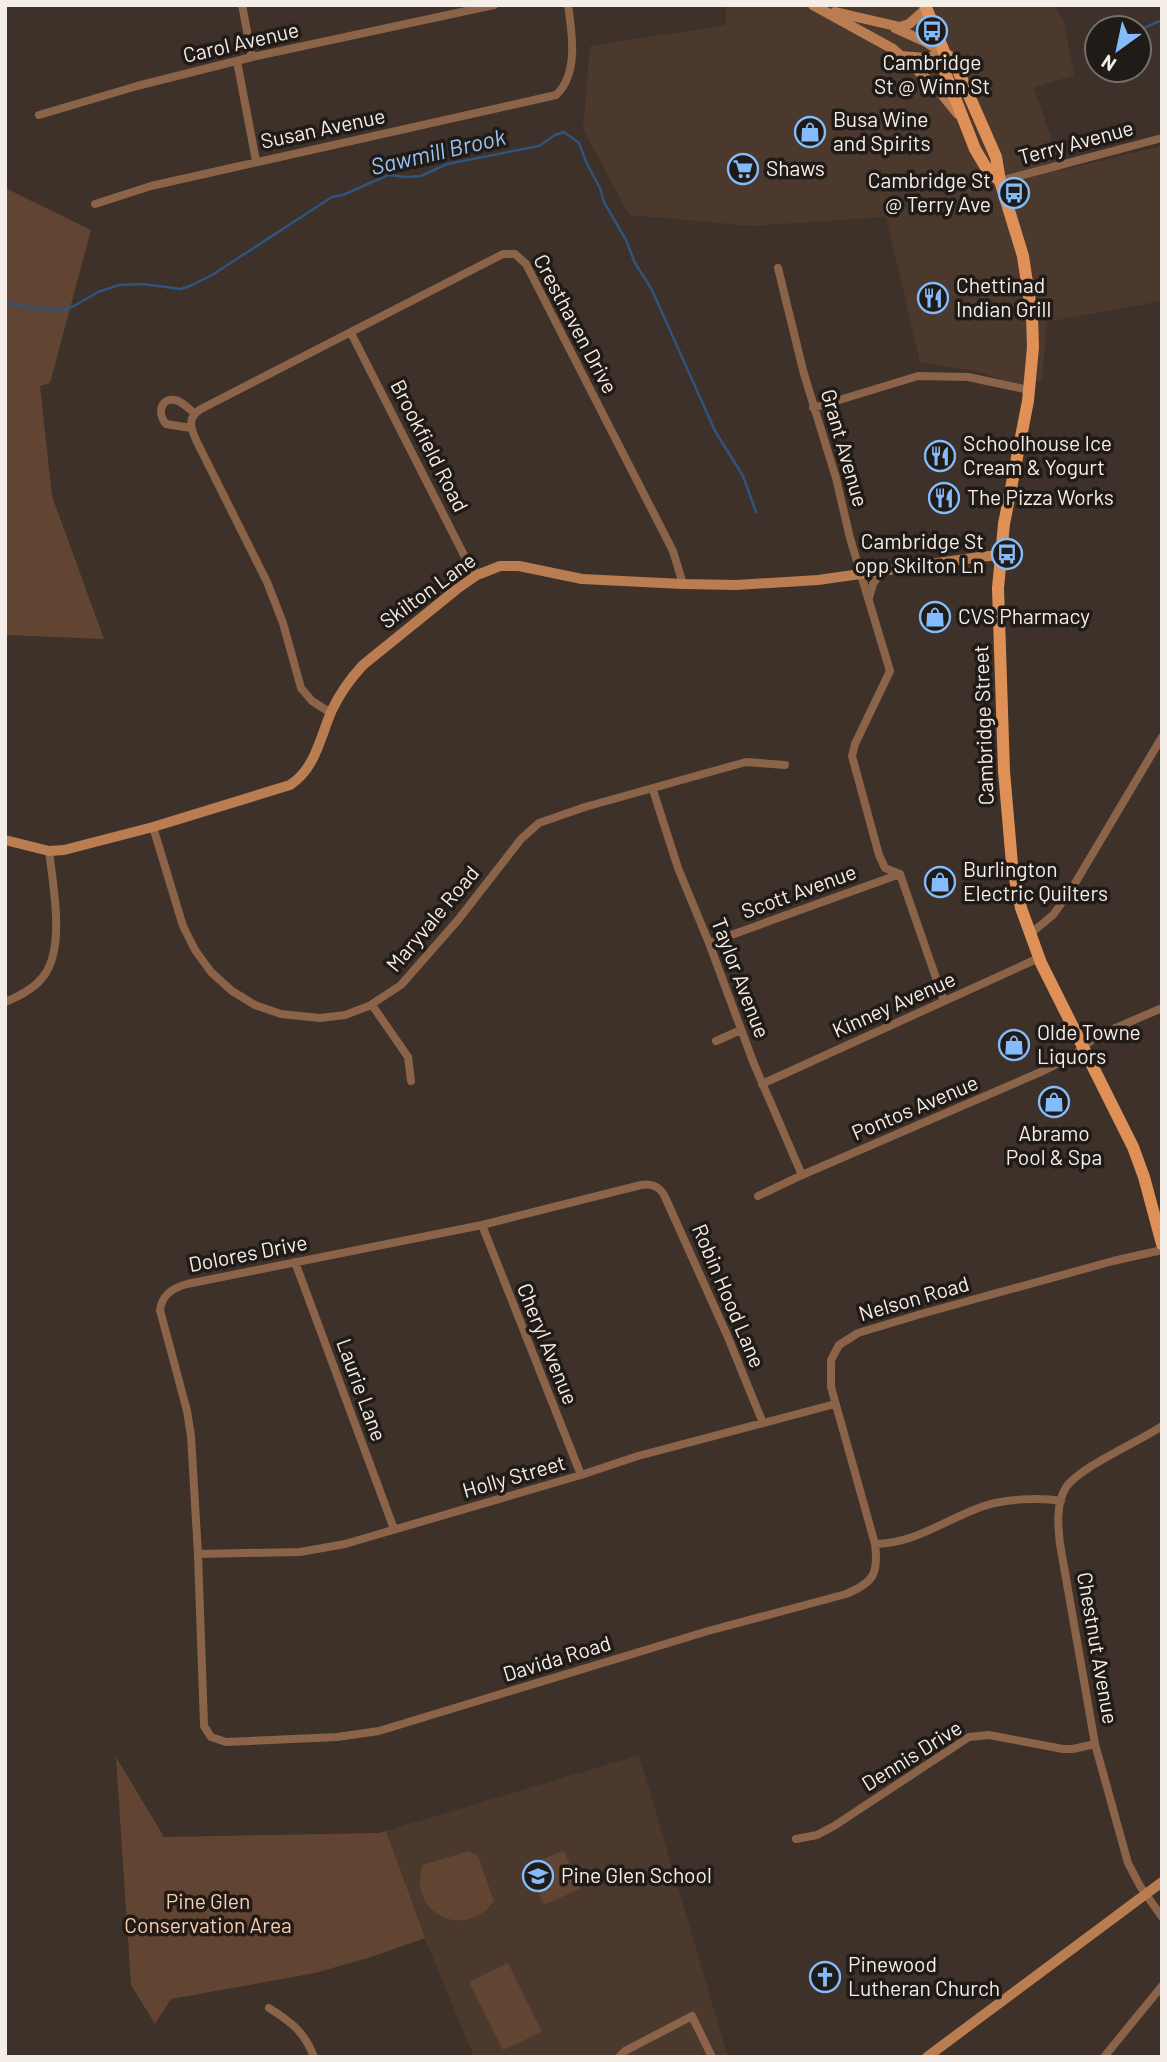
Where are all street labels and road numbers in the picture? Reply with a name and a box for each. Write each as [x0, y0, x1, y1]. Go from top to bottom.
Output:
street label: Carol Avenue [180, 16, 301, 67]
street label: Susan Avenue [258, 102, 387, 153]
street label: Terry Avenue [1015, 114, 1136, 169]
street label: Cresthaven Drive [529, 249, 624, 397]
street label: Brookfield Road [386, 375, 474, 516]
street label: Grant Avenue [817, 386, 874, 509]
street label: Skilton Lane [374, 547, 480, 633]
street label: Cambridge Street [967, 644, 998, 806]
street label: Scott Avenue [738, 858, 859, 923]
street label: Maryvale Road [380, 860, 483, 976]
street label: Taylor Avenue [707, 914, 776, 1041]
street label: Kinney Avenue [828, 965, 959, 1042]
street label: Pontos Avenue [848, 1069, 981, 1144]
street label: Robin Hood Lane [688, 1220, 771, 1371]
street label: Dolores Drive [186, 1229, 309, 1276]
street label: Nelson Road [855, 1270, 972, 1325]
street label: Cheryl Avenue [513, 1279, 584, 1408]
street label: Laurie Lane [332, 1335, 393, 1444]
street label: Holly Street [459, 1449, 568, 1502]
street label: Chestnut Avenue [1073, 1570, 1124, 1726]
street label: Davida Road [500, 1629, 614, 1686]
street label: Dennis Drive [857, 1714, 966, 1795]

